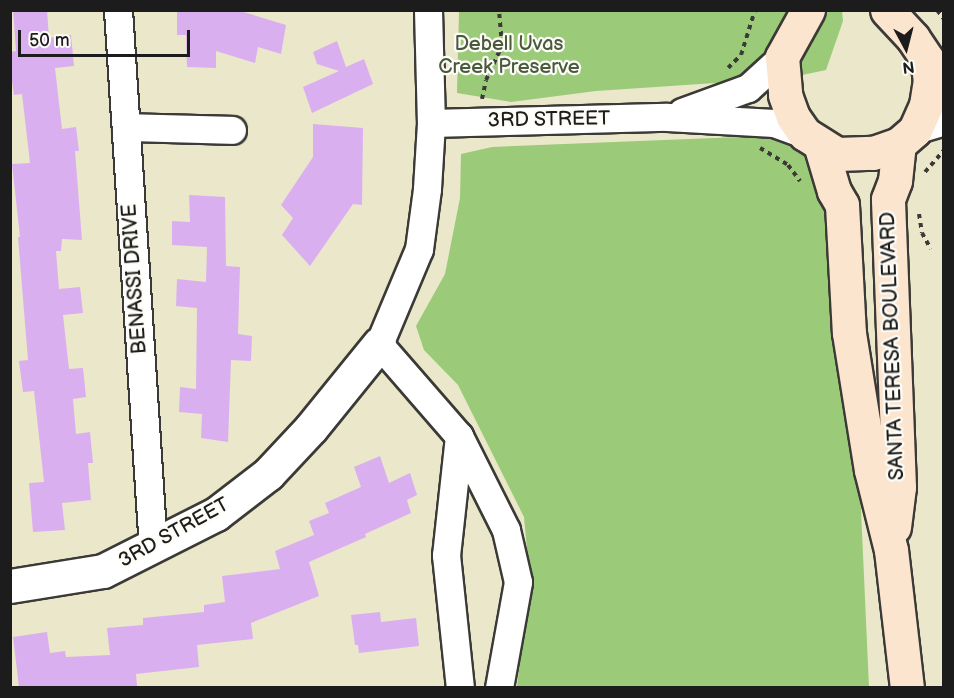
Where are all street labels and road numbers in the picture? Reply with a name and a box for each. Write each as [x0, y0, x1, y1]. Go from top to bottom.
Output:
street label: 3RD STREET [487, 107, 611, 133]
street label: BENASSI DRIVE [118, 203, 152, 355]
street label: SANTA TERESA BOULEVARD [876, 211, 910, 481]
street label: 3RD STREET [114, 493, 234, 573]

